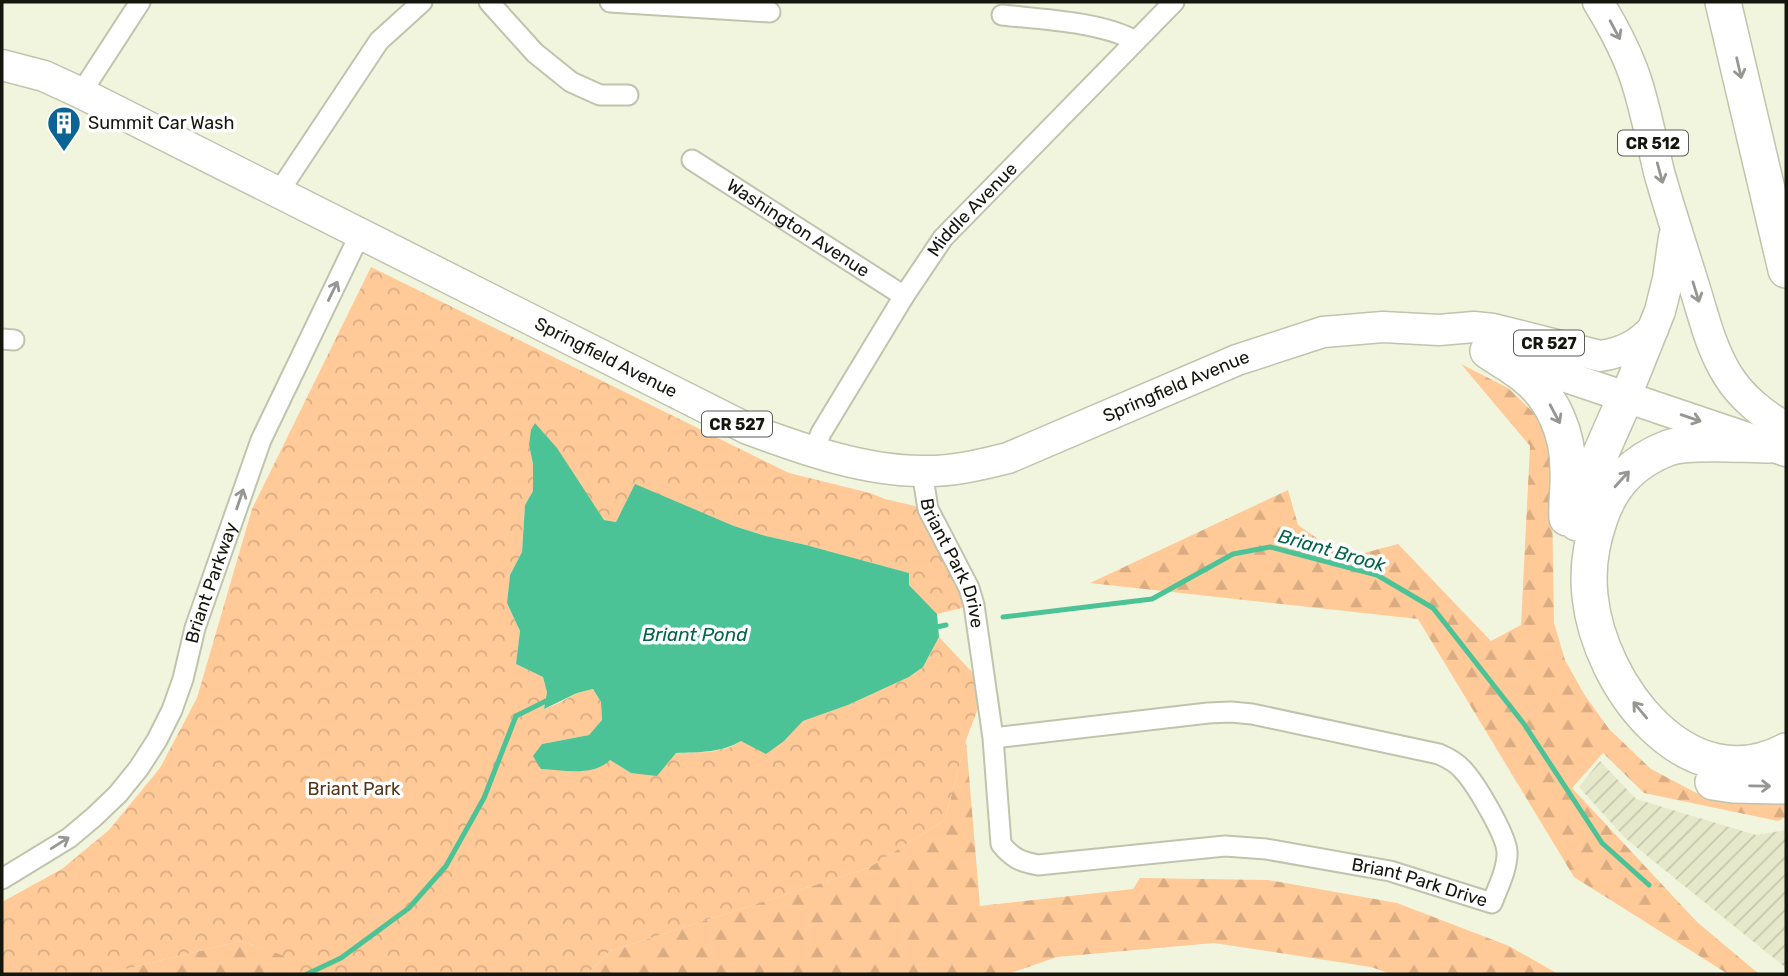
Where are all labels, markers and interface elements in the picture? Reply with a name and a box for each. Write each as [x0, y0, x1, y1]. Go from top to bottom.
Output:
one-way arrow [1608, 20, 1622, 40]
one-way arrow [1733, 56, 1746, 79]
building icon: Summit Car Wash [45, 104, 83, 153]
place label: Summit Car Wash [88, 112, 234, 134]
road number: CR 512 [1618, 130, 1688, 155]
street label: Middle Avenue [923, 158, 1022, 261]
one-way arrow [1654, 161, 1667, 184]
street label: Washington Avenue [722, 174, 874, 282]
one-way arrow [1690, 280, 1703, 302]
one-way arrow [326, 281, 340, 302]
street label: Springfield Avenue [531, 312, 681, 403]
road number: CR 527 [1514, 330, 1584, 356]
street label: Springfield Avenue [1100, 346, 1252, 427]
one-way arrow [1548, 403, 1562, 423]
road number: CR 527 [702, 412, 772, 436]
one-way arrow [1679, 413, 1701, 425]
one-way arrow [1614, 470, 1630, 488]
one-way arrow [235, 488, 247, 510]
street label: Briant Park Drive [915, 497, 988, 629]
street label: Briant Parkway [181, 519, 242, 645]
water label: Briant Brook [1276, 524, 1388, 577]
water label: Briant Pond [642, 623, 748, 646]
one-way arrow [1632, 702, 1648, 720]
park label: Briant Park [308, 778, 401, 800]
one-way arrow [1749, 779, 1772, 792]
one-way arrow [50, 836, 69, 851]
street label: Briant Park Drive [1350, 853, 1490, 912]

